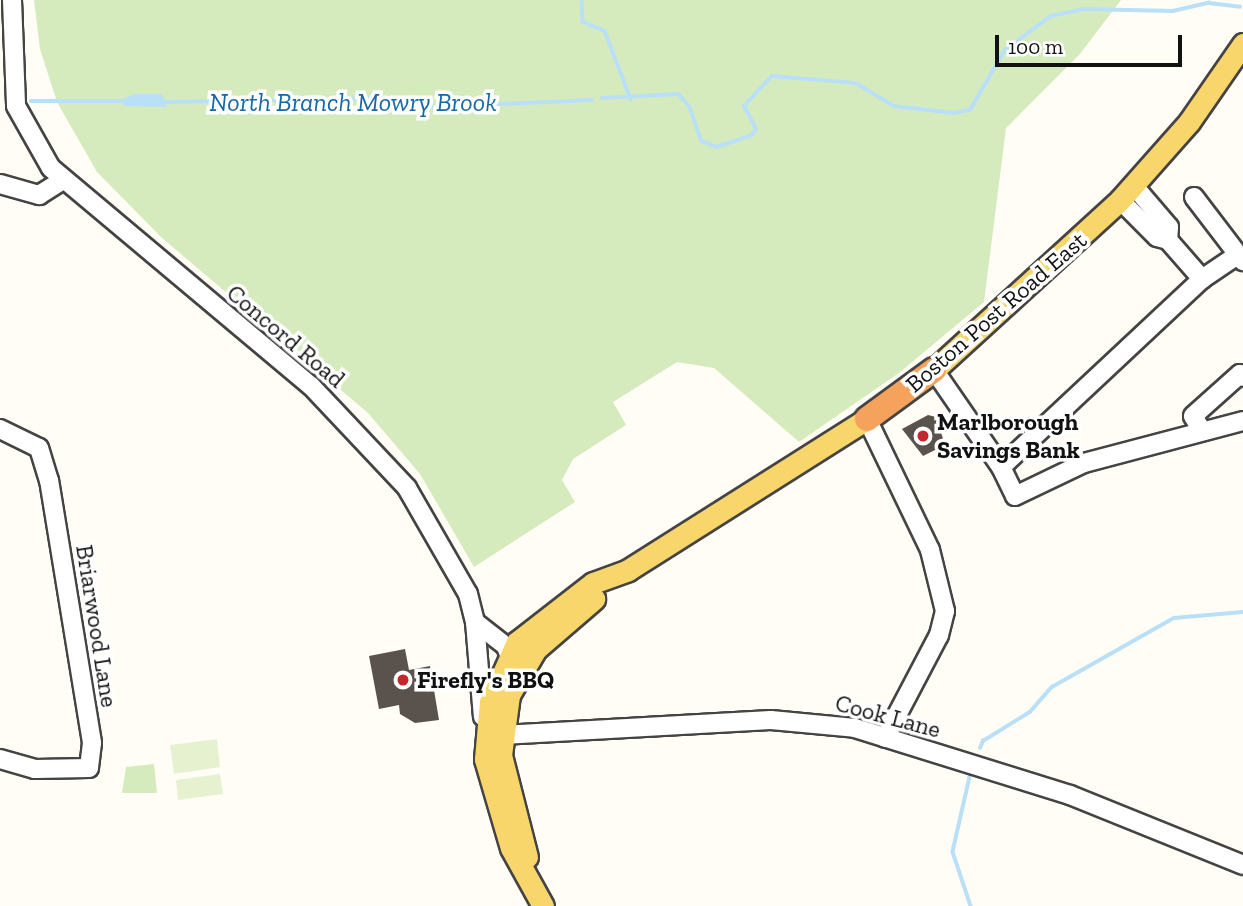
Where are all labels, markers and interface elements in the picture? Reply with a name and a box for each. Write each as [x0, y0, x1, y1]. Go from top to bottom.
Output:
scale bar [998, 21, 1185, 65]
text: 100 m [1008, 34, 1063, 59]
water label: North Branch Mowry Brook [209, 87, 497, 119]
street label: Boston Post Road East [900, 226, 1092, 398]
street label: Concord Road [221, 278, 351, 394]
place label: Marlborough Savings Bank [937, 408, 1080, 464]
marker: Marlborough Savings Bank [915, 428, 931, 444]
street label: Briarwood Lane [70, 543, 124, 709]
place label: Firefly's BBQ [417, 666, 554, 694]
marker: Firefly's BBQ [395, 672, 411, 688]
street label: Cook Lane [832, 688, 944, 744]

